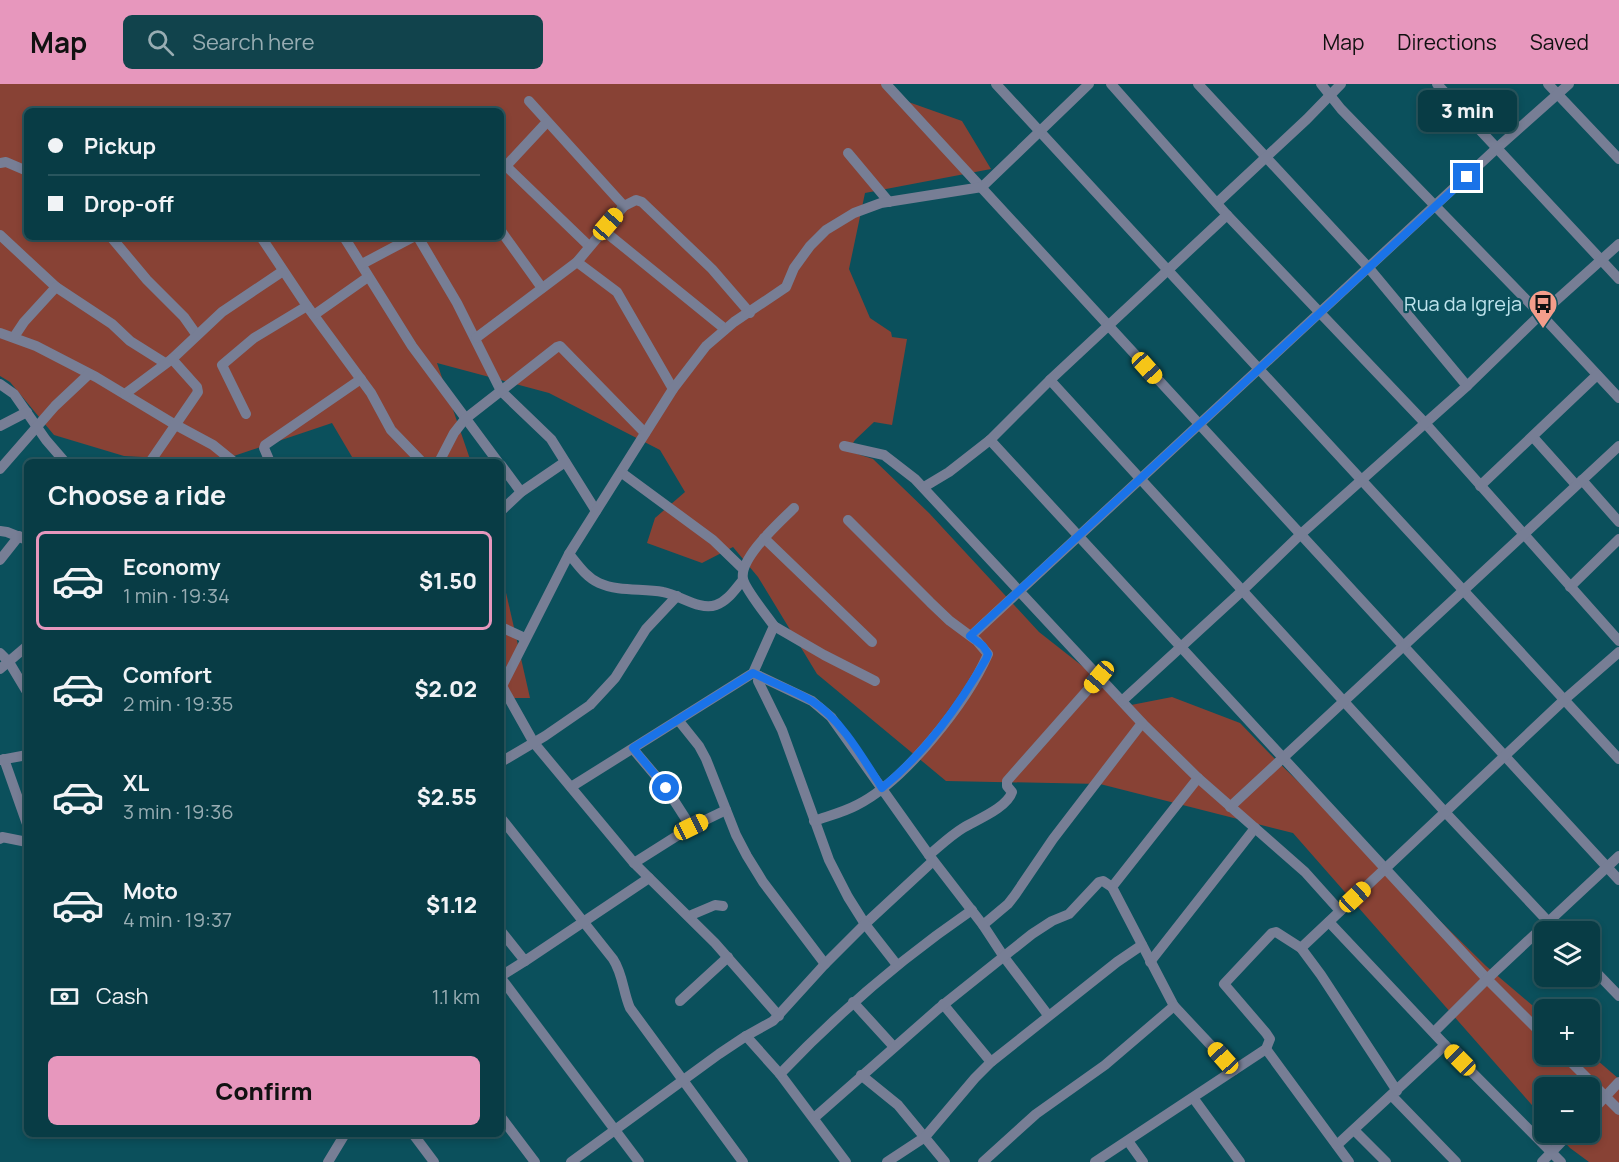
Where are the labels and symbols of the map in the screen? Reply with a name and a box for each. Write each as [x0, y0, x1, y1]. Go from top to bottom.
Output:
callout: 3 min [1418, 90, 1516, 132]
route end [1453, 163, 1480, 190]
car [589, 205, 627, 243]
bus stop icon: Rua da Igreja [1527, 288, 1559, 330]
place label: Rua da Igreja [1404, 290, 1522, 317]
car [1128, 349, 1166, 387]
car [1081, 657, 1117, 697]
route start [652, 774, 679, 801]
car [671, 811, 711, 843]
car [1336, 878, 1374, 916]
car [1204, 1039, 1242, 1077]
car [1441, 1041, 1479, 1079]

